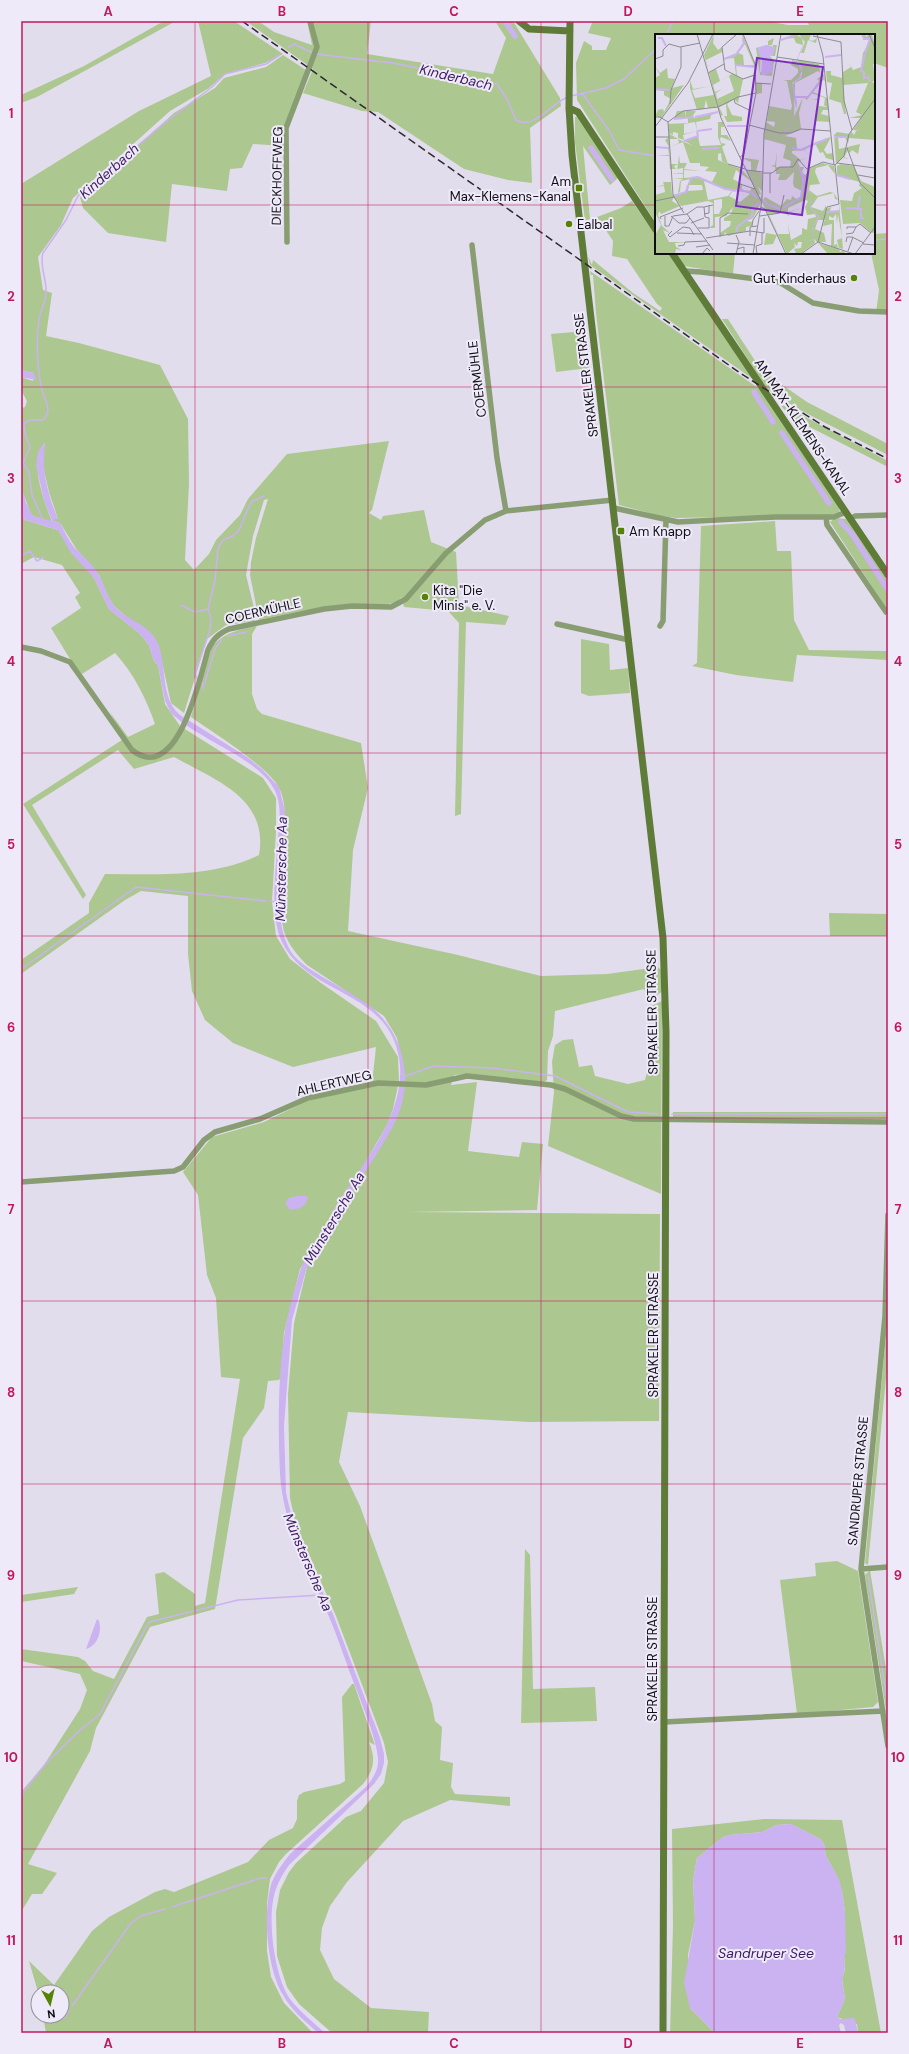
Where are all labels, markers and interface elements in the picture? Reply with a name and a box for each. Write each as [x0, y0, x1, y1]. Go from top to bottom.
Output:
text: A [103, 3, 113, 20]
text: B [278, 3, 286, 20]
text: C [449, 3, 459, 20]
text: D [623, 3, 633, 20]
text: E [796, 3, 804, 20]
inset map [655, 34, 875, 254]
water label: Kinderbach [418, 60, 494, 94]
text: 1 [9, 105, 13, 122]
text: 1 [896, 105, 900, 122]
street label: DIECKHOFFWEG [268, 126, 286, 226]
water label: Kinderbach [75, 140, 143, 202]
place label: Am Max-Klemens-Kanal [450, 173, 571, 205]
marker: Am Max-Klemens-Kanal [574, 183, 584, 193]
place label: Ealbal [577, 216, 612, 233]
marker: Ealbal [564, 219, 574, 229]
place label: Gut Kinderhaus [753, 270, 846, 287]
marker: Gut Kinderhaus [849, 273, 859, 283]
text: 2 [7, 288, 15, 305]
text: 2 [894, 288, 902, 305]
street label: SPRAKELER STRASSE [570, 312, 602, 438]
street label: COERMÜHLE [464, 340, 490, 418]
street label: AM MAX-KLEMENS-KANAL [751, 355, 855, 499]
text: 3 [7, 470, 15, 487]
text: 3 [894, 470, 902, 487]
place label: Am Knapp [629, 523, 691, 540]
marker: Am Knapp [616, 526, 626, 536]
place label: Kita "Die Minis" e. V. [433, 582, 495, 614]
marker: Kita "Die Minis" e. V. [420, 592, 430, 602]
street label: COERMÜHLE [224, 594, 302, 628]
text: 4 [7, 653, 15, 670]
text: 4 [894, 653, 902, 670]
water label: Münstersche Aa [271, 816, 291, 922]
text: 5 [7, 836, 15, 853]
text: 5 [894, 836, 902, 853]
street label: SPRAKELER STRASSE [642, 949, 662, 1075]
text: 6 [7, 1019, 15, 1036]
text: 6 [894, 1019, 902, 1036]
street label: AHLERTWEG [295, 1066, 373, 1100]
water label: Münstersche Aa [299, 1168, 369, 1268]
text: 7 [8, 1201, 15, 1218]
text: 7 [895, 1201, 902, 1218]
street label: SPRAKELER STRASSE [645, 1272, 662, 1398]
text: 8 [7, 1384, 15, 1401]
text: 8 [894, 1384, 902, 1401]
street label: SANDRUPER STRASSE [844, 1416, 872, 1546]
water label: Münstersche Aa [279, 1510, 337, 1614]
text: 9 [7, 1567, 15, 1584]
text: 9 [894, 1567, 902, 1584]
street label: SPRAKELER STRASSE [644, 1596, 661, 1722]
text: 10 [4, 1749, 18, 1766]
text: 10 [891, 1749, 905, 1766]
text: 11 [6, 1932, 16, 1949]
text: 11 [893, 1932, 903, 1949]
water label: Sandruper See [718, 1944, 814, 1962]
north arrow [30, 1984, 70, 2024]
text: N [46, 2006, 56, 2021]
text: A [103, 2035, 113, 2052]
text: B [278, 2035, 286, 2052]
text: C [449, 2035, 459, 2052]
text: D [623, 2035, 633, 2052]
text: E [796, 2035, 804, 2052]

